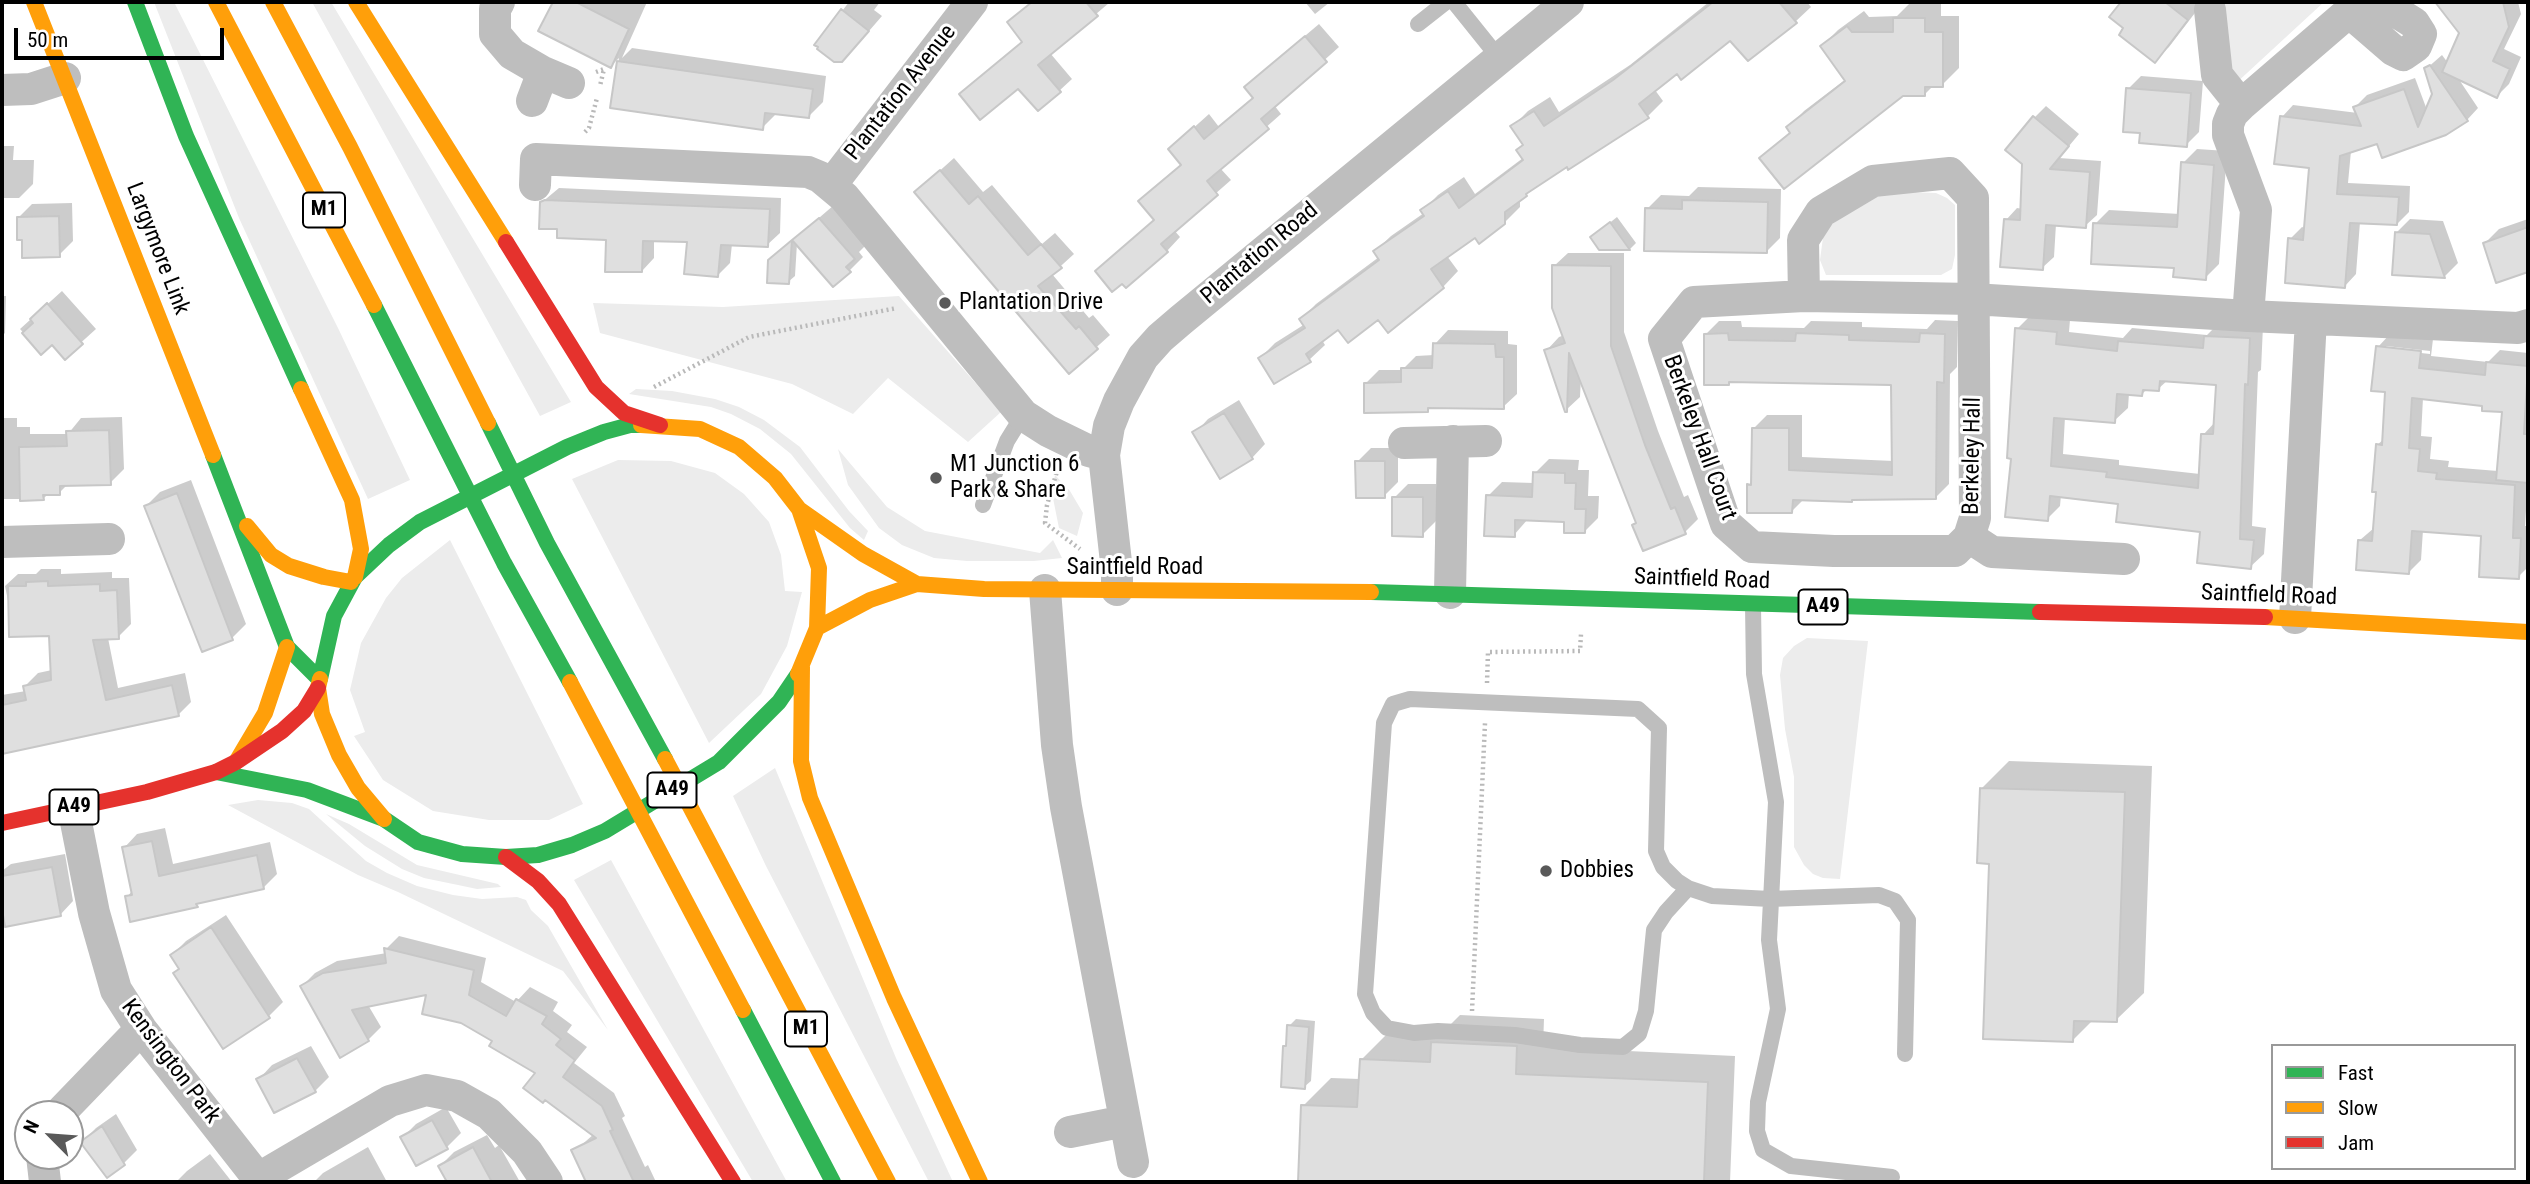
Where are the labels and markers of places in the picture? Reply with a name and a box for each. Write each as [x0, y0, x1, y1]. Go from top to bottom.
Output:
place label: Plantation Drive [959, 289, 1103, 317]
marker: Plantation Drive [937, 295, 953, 311]
place label: M1 Junction 6 Park & Share [950, 451, 1079, 505]
marker: M1 Junction 6 Park & Share [928, 470, 944, 486]
place label: Dobbies [1560, 857, 1634, 885]
marker: Dobbies [1538, 863, 1554, 879]

